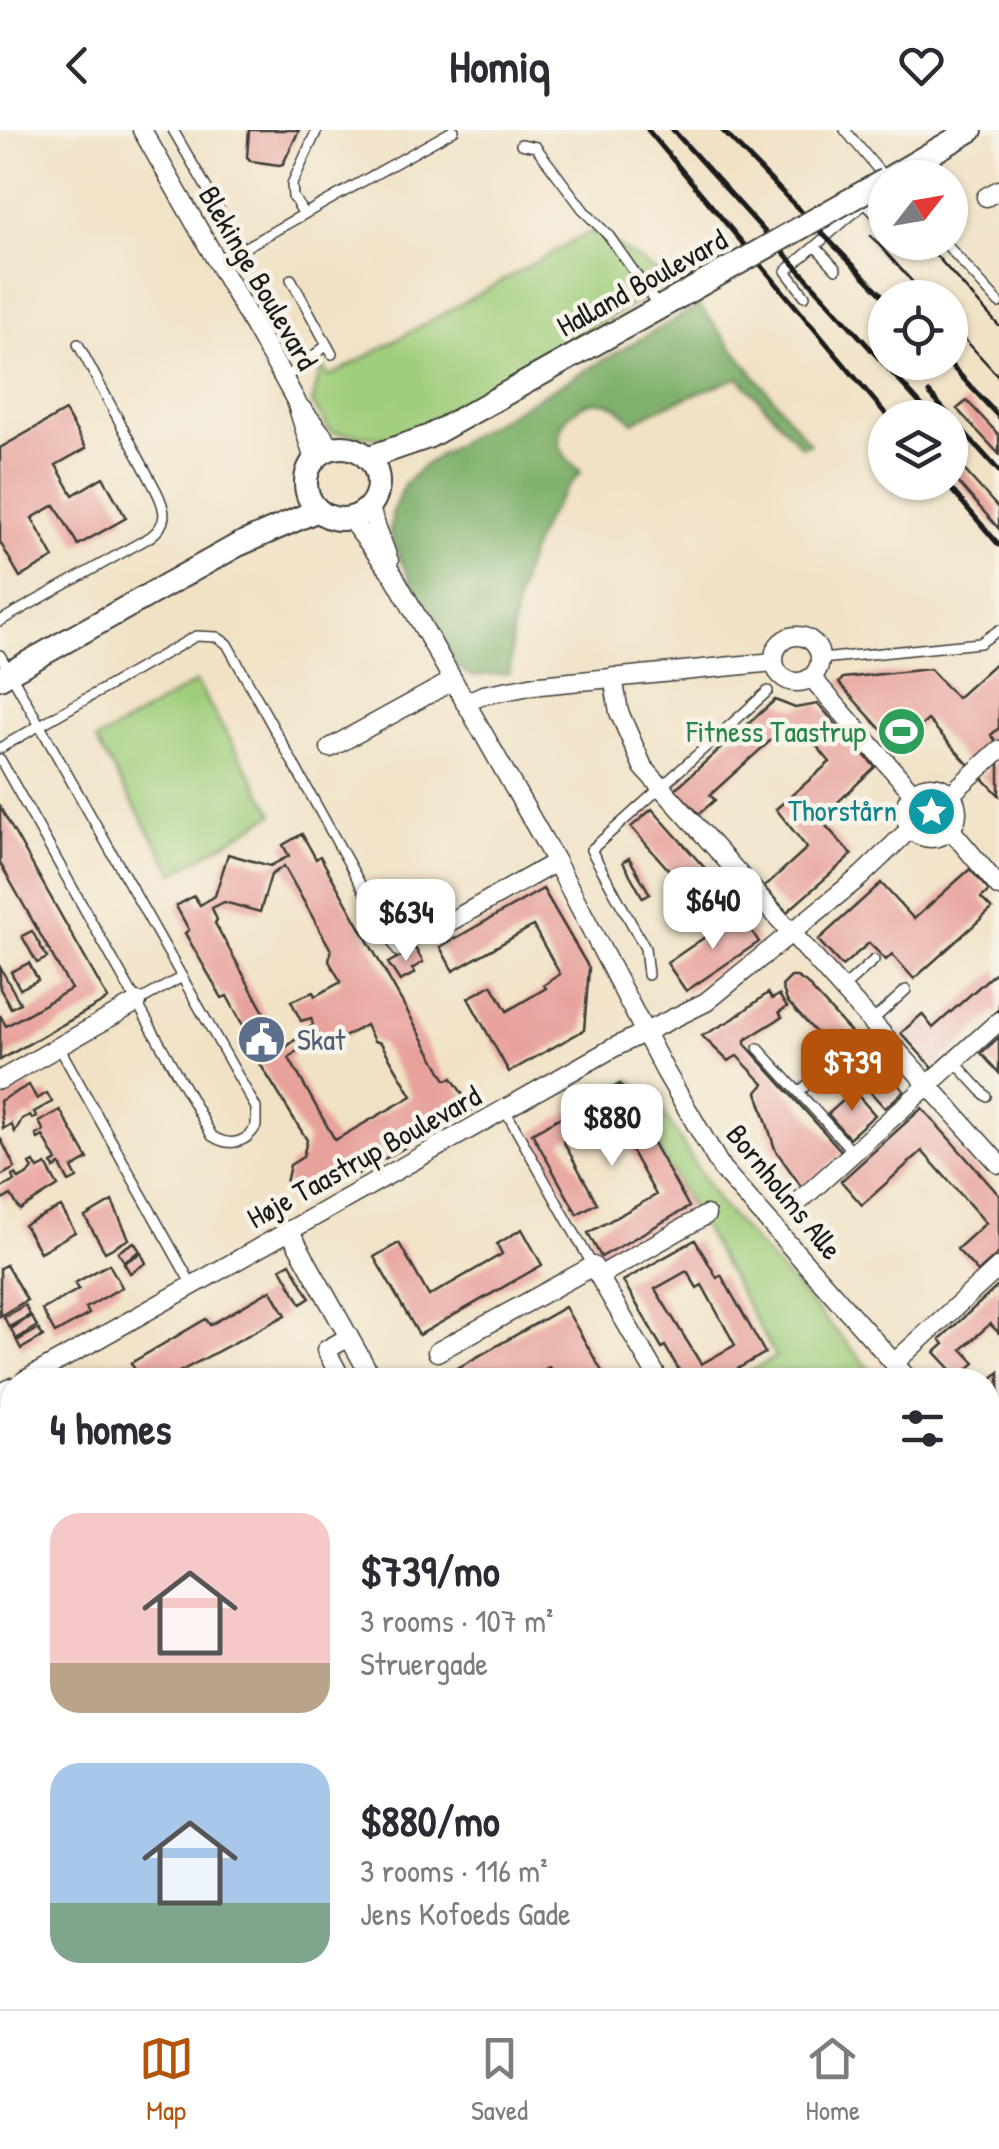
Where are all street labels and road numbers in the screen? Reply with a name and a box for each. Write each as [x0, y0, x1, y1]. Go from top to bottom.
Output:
street label: Blekinge Boulevard [190, 178, 328, 377]
street label: Halland Boulevard [549, 219, 734, 345]
street label: Høje Taastrup Boulevard [239, 1075, 488, 1237]
street label: Bornholms Alle [718, 1115, 852, 1268]

